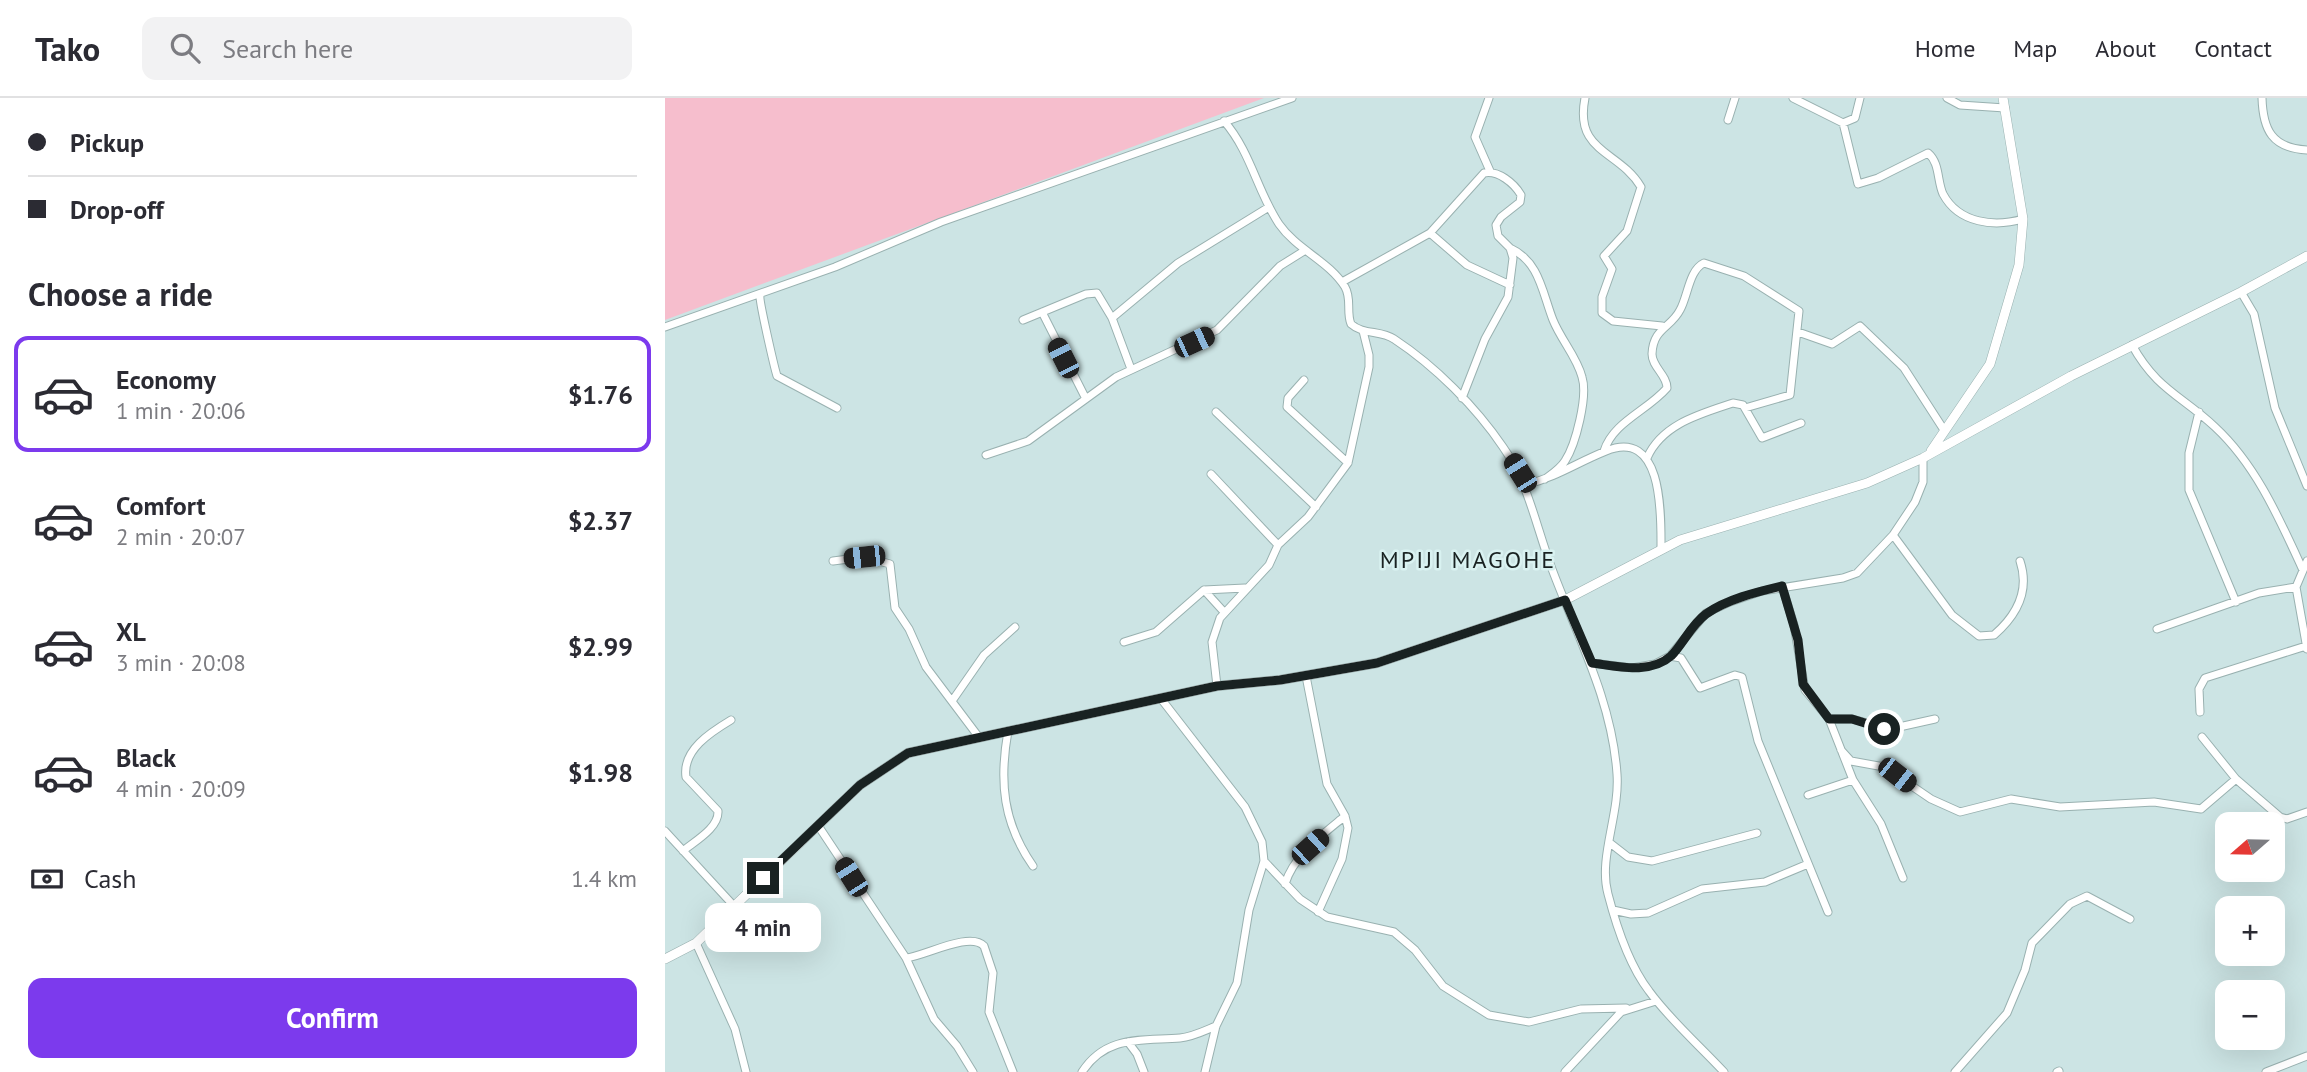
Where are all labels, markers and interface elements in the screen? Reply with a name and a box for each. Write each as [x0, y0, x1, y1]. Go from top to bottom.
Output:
search box [142, 17, 632, 80]
text: Tako [35, 27, 100, 70]
icon: search [166, 29, 204, 67]
text: Search here [222, 32, 353, 65]
text: Home [1915, 33, 1975, 64]
text: Map [2013, 33, 2057, 64]
text: About [2095, 33, 2156, 64]
text: Contact [2194, 33, 2272, 64]
text: Pickup [70, 126, 144, 159]
text: Drop-off [70, 193, 164, 226]
text: Choose a ride [28, 273, 213, 315]
car [1171, 324, 1218, 360]
car [1045, 335, 1082, 381]
icon: car [32, 363, 95, 426]
text: Economy [116, 363, 216, 396]
text: $1.76 [568, 378, 633, 411]
text: 1 min · 20:06 [116, 396, 246, 425]
car [1500, 450, 1541, 496]
icon: car [32, 489, 95, 552]
text: Comfort [116, 489, 206, 522]
text: $2.37 [568, 504, 633, 537]
text: 2 min · 20:07 [116, 522, 246, 551]
car [843, 544, 886, 570]
district label: MPIJI MAGOHE [1380, 544, 1556, 575]
icon: car [32, 615, 95, 678]
text: XL [116, 615, 146, 648]
text: $2.99 [568, 630, 633, 663]
text: 3 min · 20:08 [116, 648, 246, 677]
route start [1868, 713, 1900, 745]
icon: car [32, 741, 95, 804]
text: Black [116, 741, 176, 774]
car [1874, 754, 1921, 796]
text: $1.98 [568, 756, 633, 789]
text: 4 min · 20:09 [116, 774, 246, 803]
north arrow [2215, 812, 2285, 882]
map controls [2215, 812, 2285, 1050]
car [1288, 825, 1333, 869]
car [831, 854, 872, 900]
icon: cash [28, 860, 66, 898]
text: Cash [84, 862, 136, 895]
route end [747, 862, 779, 894]
text: 1.4 km [571, 864, 637, 893]
button: + [2215, 896, 2285, 966]
callout: 4 min [705, 902, 821, 952]
text: 4 min [735, 913, 791, 942]
button: Confirm [28, 978, 637, 1058]
button: − [2215, 980, 2285, 1050]

